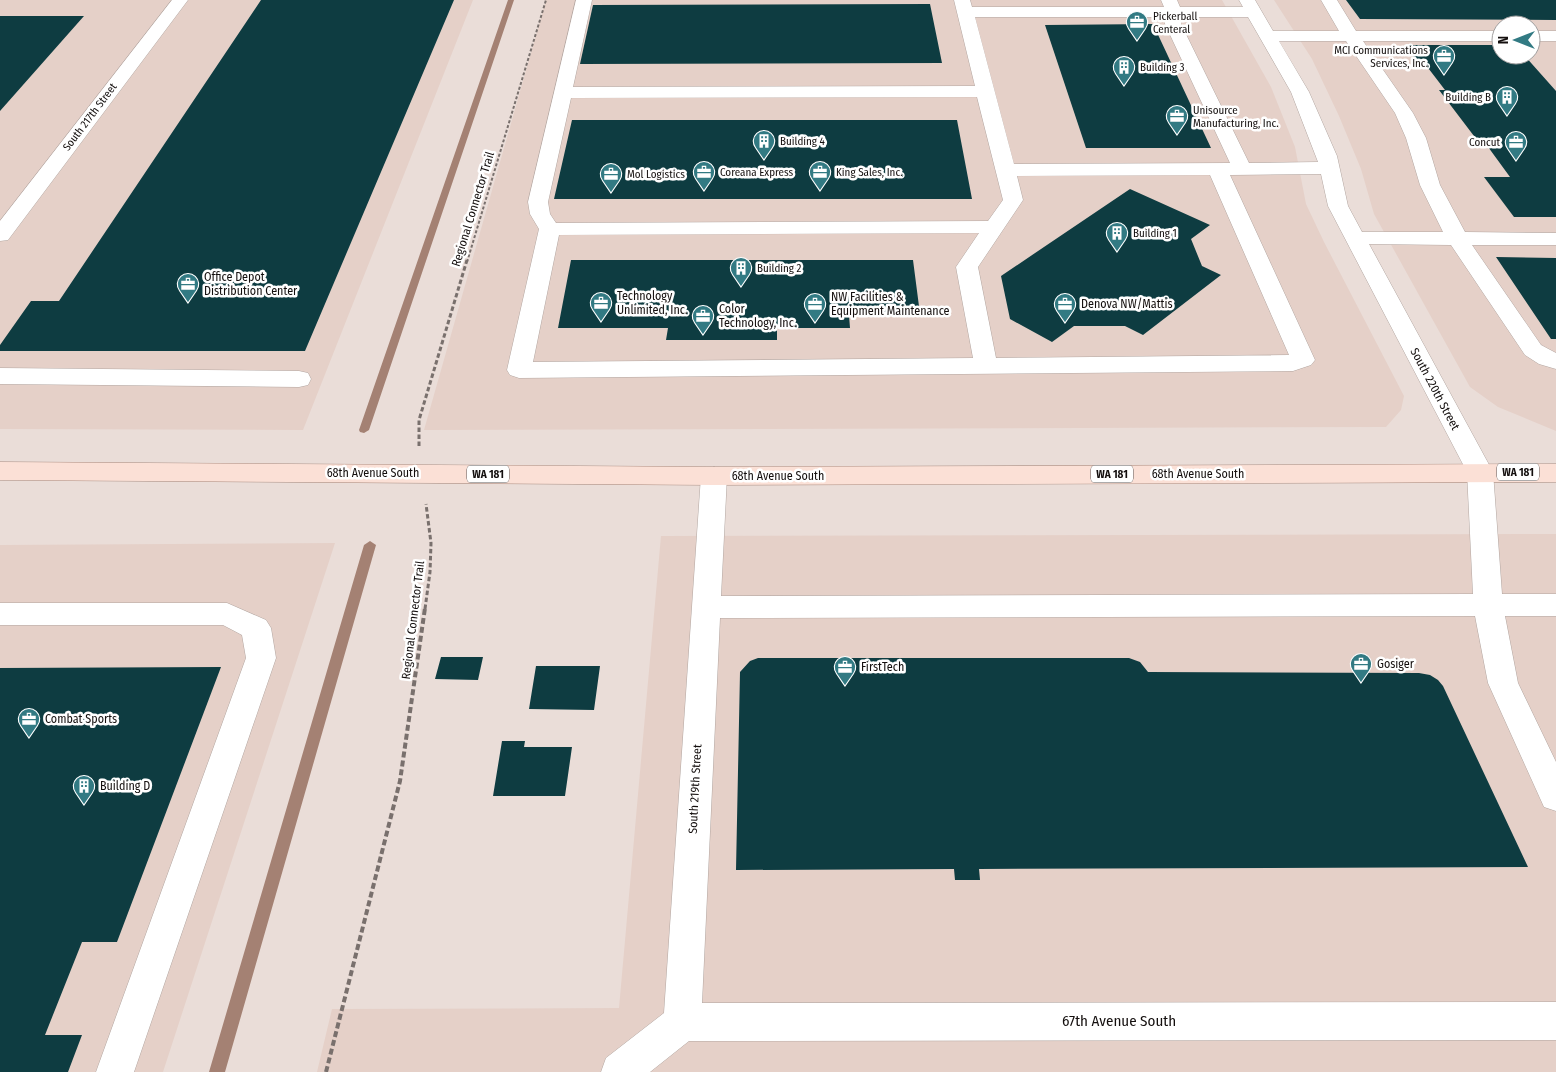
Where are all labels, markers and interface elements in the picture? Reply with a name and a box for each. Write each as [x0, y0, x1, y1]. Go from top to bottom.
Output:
office icon: Pickerball Centeral [1125, 10, 1149, 41]
place label: Pickerball Centeral [1153, 10, 1197, 36]
north arrow [1491, 15, 1541, 65]
text: N [1495, 36, 1512, 44]
place label: MCI Communications Services, Inc. [1334, 44, 1428, 70]
office icon: MCI Communications Services, Inc. [1432, 44, 1456, 75]
building icon: Building 3 [1112, 55, 1136, 86]
place label: Building 3 [1140, 61, 1185, 74]
street label: South 217th Street [60, 80, 120, 153]
building icon: Building B [1495, 85, 1519, 116]
place label: Building B [1445, 91, 1491, 104]
office icon: Unisource Manufacturing, Inc. [1165, 104, 1189, 135]
place label: Unisource Manufacturing, Inc. [1193, 104, 1279, 130]
building icon: Building 4 [752, 129, 776, 160]
office icon: Concut [1504, 130, 1528, 161]
place label: Building 4 [780, 135, 826, 148]
place label: Concut [1469, 136, 1500, 149]
street label: Regional Connector Trail [449, 150, 497, 268]
office icon: Coreana Express [692, 160, 716, 191]
office icon: King Sales, Inc. [808, 160, 832, 191]
office icon: Mol Logistics [599, 162, 623, 193]
place label: Coreana Express [720, 166, 794, 179]
place label: King Sales, Inc. [836, 166, 903, 179]
place label: Mol Logistics [627, 168, 685, 181]
building icon: Building 1 [1105, 221, 1129, 252]
place label: Building 1 [1133, 227, 1177, 240]
building icon: Building 2 [729, 256, 753, 287]
place label: Building 2 [757, 262, 802, 275]
place label: Office Depot Distribution Center [204, 270, 298, 298]
office icon: Office Depot Distribution Center [176, 272, 200, 303]
place label: Technology Unlimited, Inc. [617, 289, 688, 317]
place label: NW Facilities & Equipment Maintenance [831, 290, 950, 318]
office icon: Technology Unlimited, Inc. [589, 291, 613, 322]
office icon: NW Facilities & Equipment Maintenance [803, 292, 827, 323]
office icon: Denova NW/Mattis [1053, 292, 1077, 323]
place label: Denova NW/Mattis [1081, 297, 1173, 311]
place label: Color Technology, Inc. [719, 302, 797, 330]
office icon: Color Technology, Inc. [691, 304, 715, 335]
street label: South 220th Street [1407, 346, 1463, 433]
road number: WA 181 [1497, 464, 1539, 481]
street label: 68th Avenue South [327, 466, 419, 480]
road number: WA 181 [467, 466, 509, 482]
road number: WA 181 [1091, 466, 1133, 482]
street label: 68th Avenue South [1152, 467, 1244, 481]
street label: 68th Avenue South [732, 469, 824, 483]
street label: Regional Connector Trail [399, 560, 427, 680]
office icon: Gosiger [1349, 652, 1373, 683]
office icon: FirstTech [833, 655, 857, 686]
place label: Gosiger [1377, 657, 1415, 671]
place label: FirstTech [861, 660, 904, 674]
office icon: Combat Sports [17, 707, 41, 738]
place label: Combat Sports [45, 712, 117, 726]
street label: South 219th Street [686, 744, 704, 834]
building icon: Building D [72, 774, 96, 805]
place label: Building D [100, 779, 150, 793]
street label: 67th Avenue South [1062, 1012, 1176, 1030]

